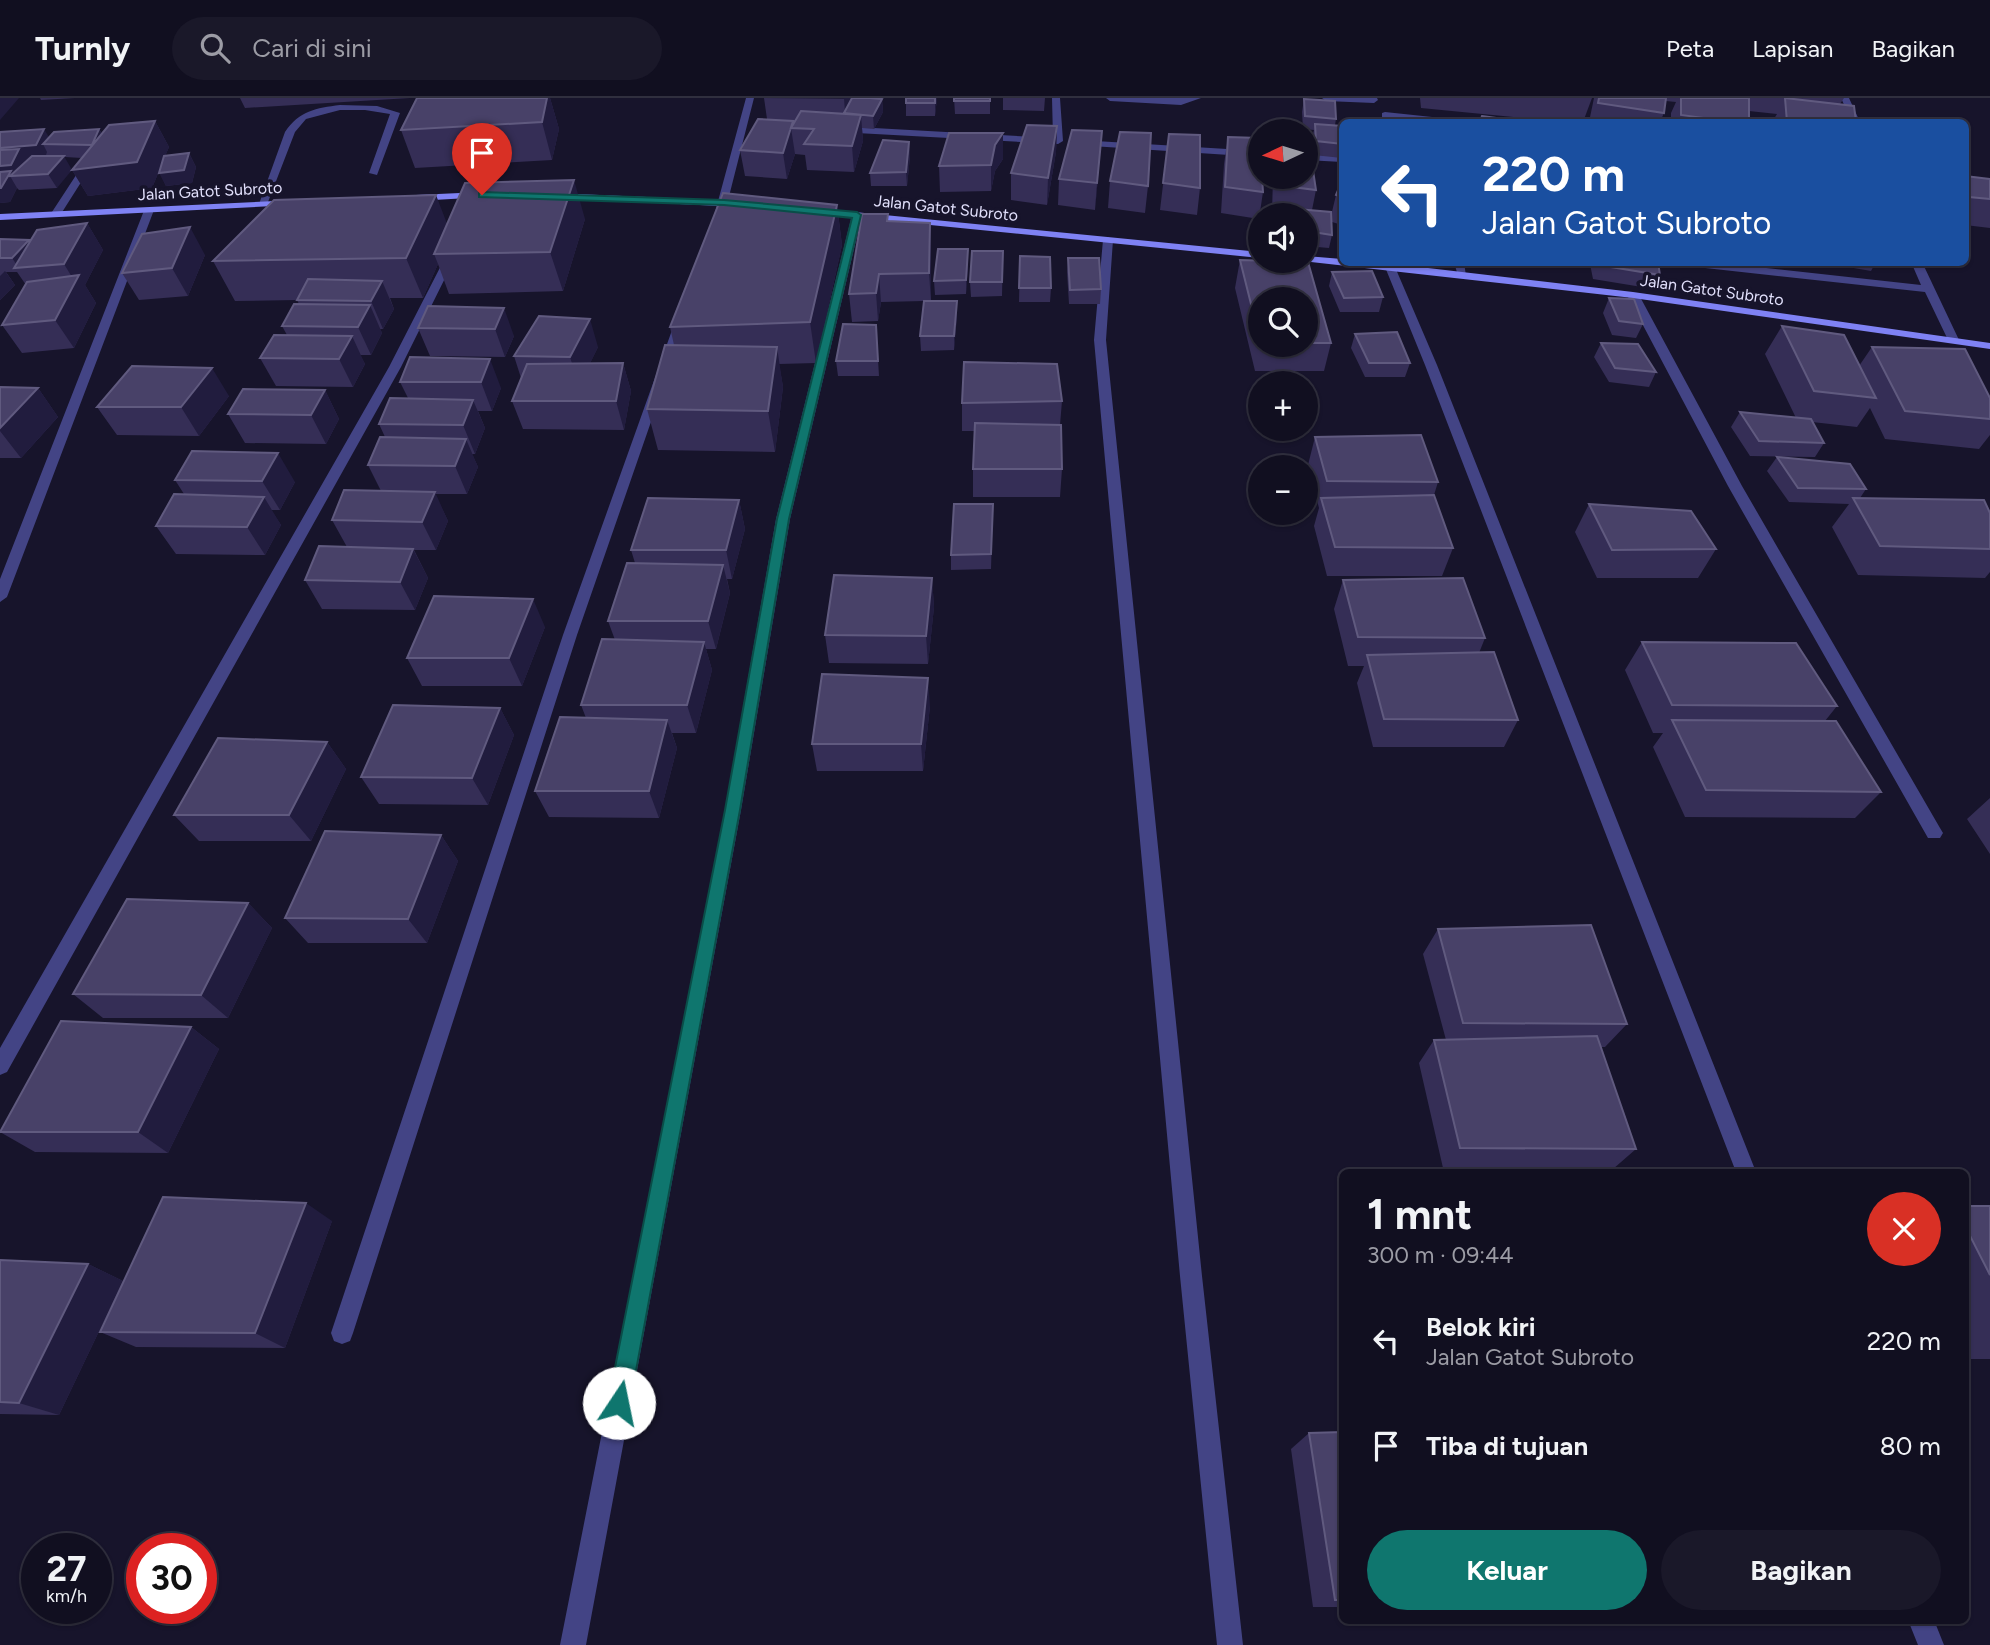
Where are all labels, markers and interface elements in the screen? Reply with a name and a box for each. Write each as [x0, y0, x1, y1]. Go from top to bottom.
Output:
search box [172, 17, 662, 80]
text: Turnly [35, 29, 130, 68]
icon: search [196, 29, 234, 67]
text: Cari di sini [252, 32, 372, 64]
text: Peta [1666, 34, 1714, 63]
text: Lapisan [1752, 34, 1833, 63]
text: Bagikan [1871, 34, 1955, 63]
north arrow [1248, 119, 1318, 189]
map controls [1248, 119, 1318, 525]
pin [452, 123, 512, 195]
icon: arrive [463, 134, 501, 172]
text: 220 m [1482, 144, 1625, 203]
icon: left [1367, 147, 1458, 238]
street label: Jalan Gatot Subroto [137, 178, 283, 204]
street label: Jalan Gatot Subroto [873, 191, 1019, 225]
button: sound [1248, 203, 1318, 273]
text: Jalan Gatot Subroto [1482, 204, 1771, 242]
street label: Jalan Gatot Subroto [1639, 271, 1785, 309]
button: search [1248, 287, 1318, 357]
button: + [1248, 371, 1318, 441]
button: − [1248, 455, 1318, 525]
text: 1 mnt [1367, 1189, 1472, 1240]
button: close [1867, 1192, 1941, 1266]
text: 300 m · 09:44 [1367, 1241, 1514, 1269]
text: Belok kiri [1426, 1311, 1535, 1343]
icon: left [1367, 1322, 1405, 1360]
text: 220 m [1867, 1325, 1941, 1357]
text: Jalan Gatot Subroto [1426, 1343, 1634, 1371]
position arrow [582, 1366, 656, 1440]
icon: arrive [1367, 1427, 1405, 1465]
text: Tiba di tujuan [1426, 1430, 1588, 1462]
text: 80 m [1880, 1430, 1941, 1462]
button: Keluar [1367, 1530, 1647, 1610]
button: Bagikan [1661, 1530, 1941, 1610]
speed limit sign: 30 [126, 1533, 217, 1624]
text: 27 [47, 1548, 86, 1590]
text: km/h [46, 1585, 87, 1607]

